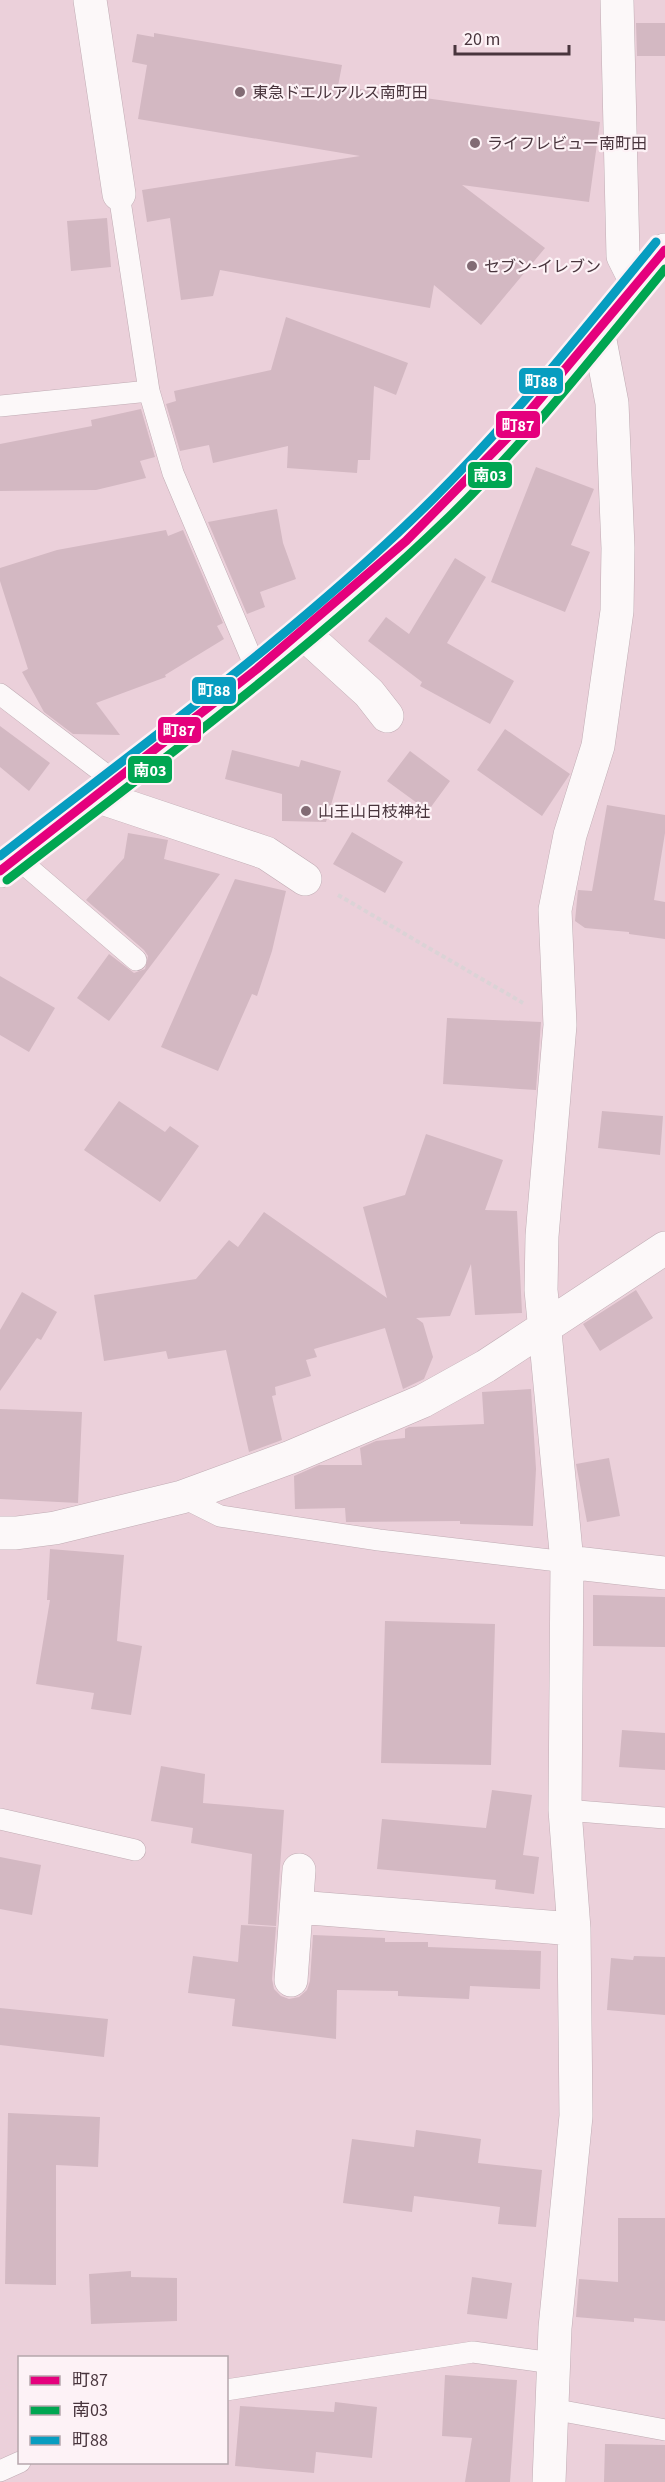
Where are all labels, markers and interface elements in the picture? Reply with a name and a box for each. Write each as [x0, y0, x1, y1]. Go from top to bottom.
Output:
scale bar [455, 18, 569, 56]
text: 20 m [464, 27, 500, 52]
place label: 東急ドエルアルス南町田 [252, 82, 428, 104]
marker: 東急ドエルアルス南町田 [233, 85, 247, 99]
place label: ライフレビュー南町田 [487, 133, 647, 155]
marker: ライフレビュー南町田 [468, 136, 482, 150]
place label: セブン-イレブン [484, 256, 601, 278]
marker: セブン-イレブン [465, 259, 479, 273]
line badge: 町88 [518, 367, 564, 395]
text: 町88 [525, 371, 557, 393]
line badge: 町87 [495, 410, 541, 439]
text: 町87 [502, 415, 534, 437]
line badge: 南03 [467, 461, 513, 489]
text: 南03 [474, 465, 506, 487]
line badge: 町88 [191, 676, 237, 705]
text: 町88 [198, 680, 230, 702]
line badge: 町87 [157, 716, 202, 744]
text: 町87 [163, 720, 195, 742]
line badge: 南03 [127, 755, 173, 784]
text: 南03 [134, 760, 166, 782]
place label: 山王山日枝神社 [318, 801, 430, 823]
marker: 山王山日枝神社 [299, 804, 313, 818]
legend [18, 2356, 228, 2464]
text: 町87 [72, 2368, 108, 2393]
text: 南03 [72, 2398, 108, 2423]
text: 町88 [72, 2428, 108, 2453]

